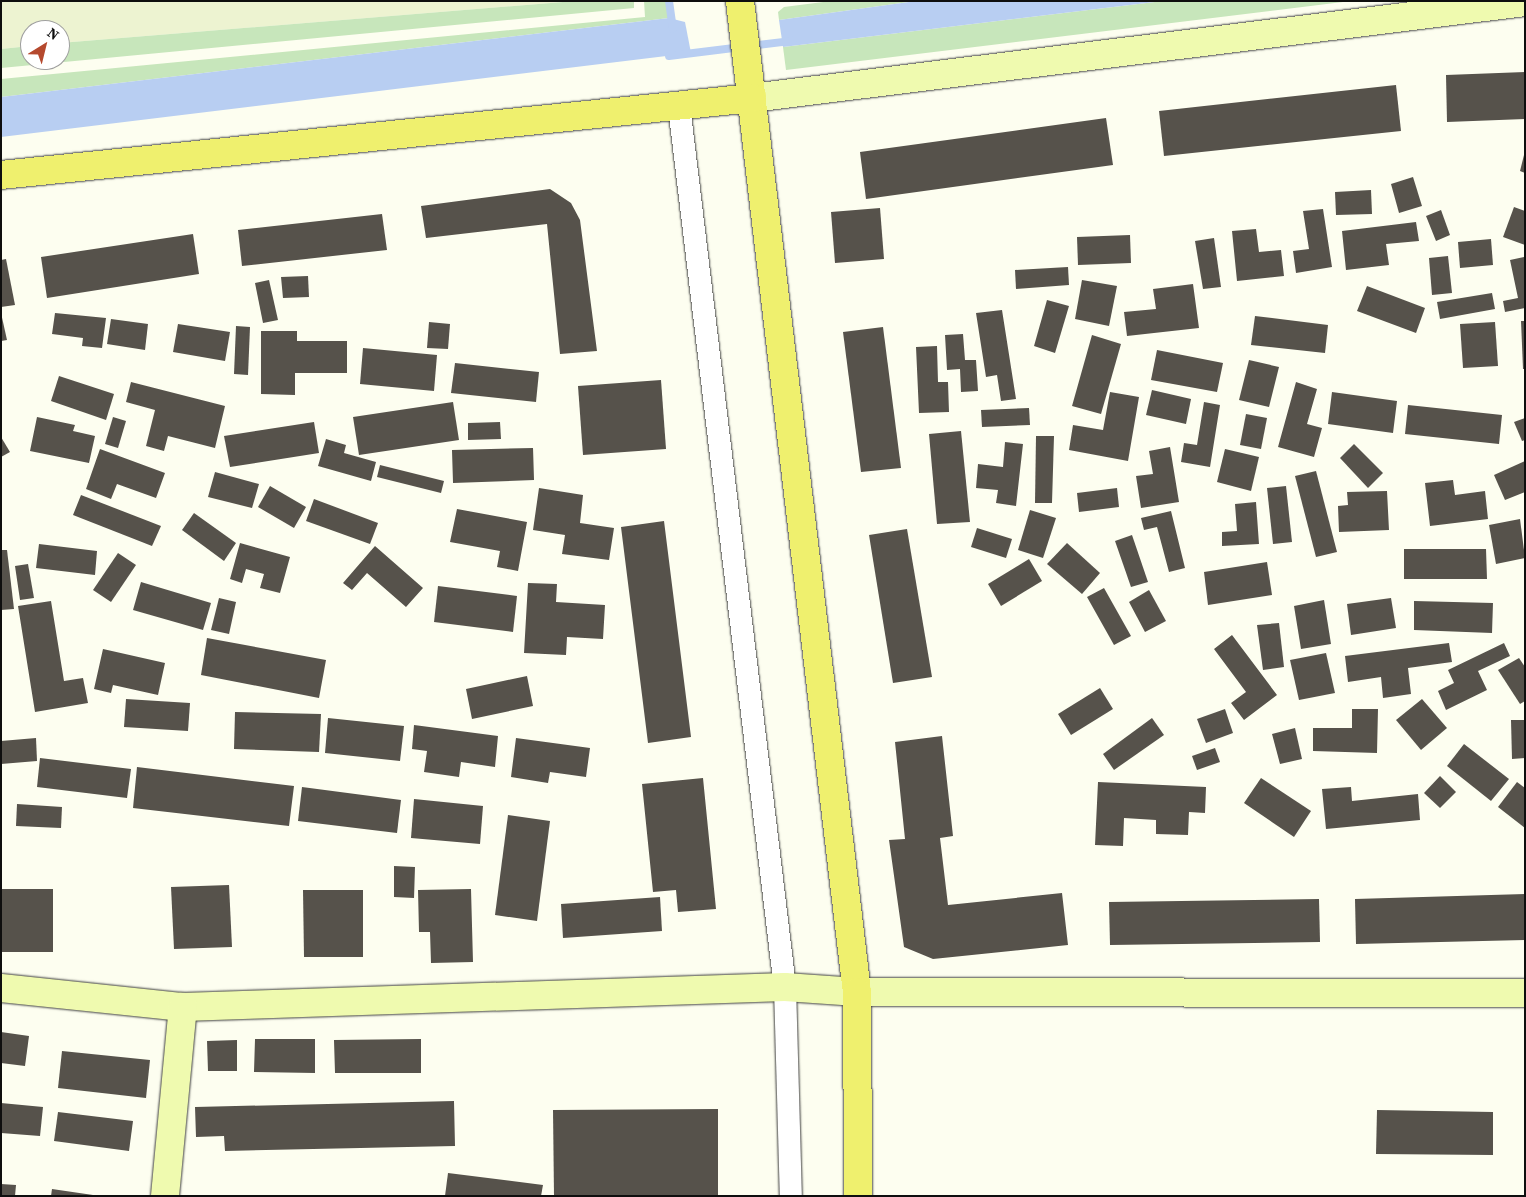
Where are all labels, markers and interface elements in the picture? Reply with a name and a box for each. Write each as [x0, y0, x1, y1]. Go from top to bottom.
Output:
north arrow [20, 20, 70, 70]
text: N [43, 23, 63, 45]

